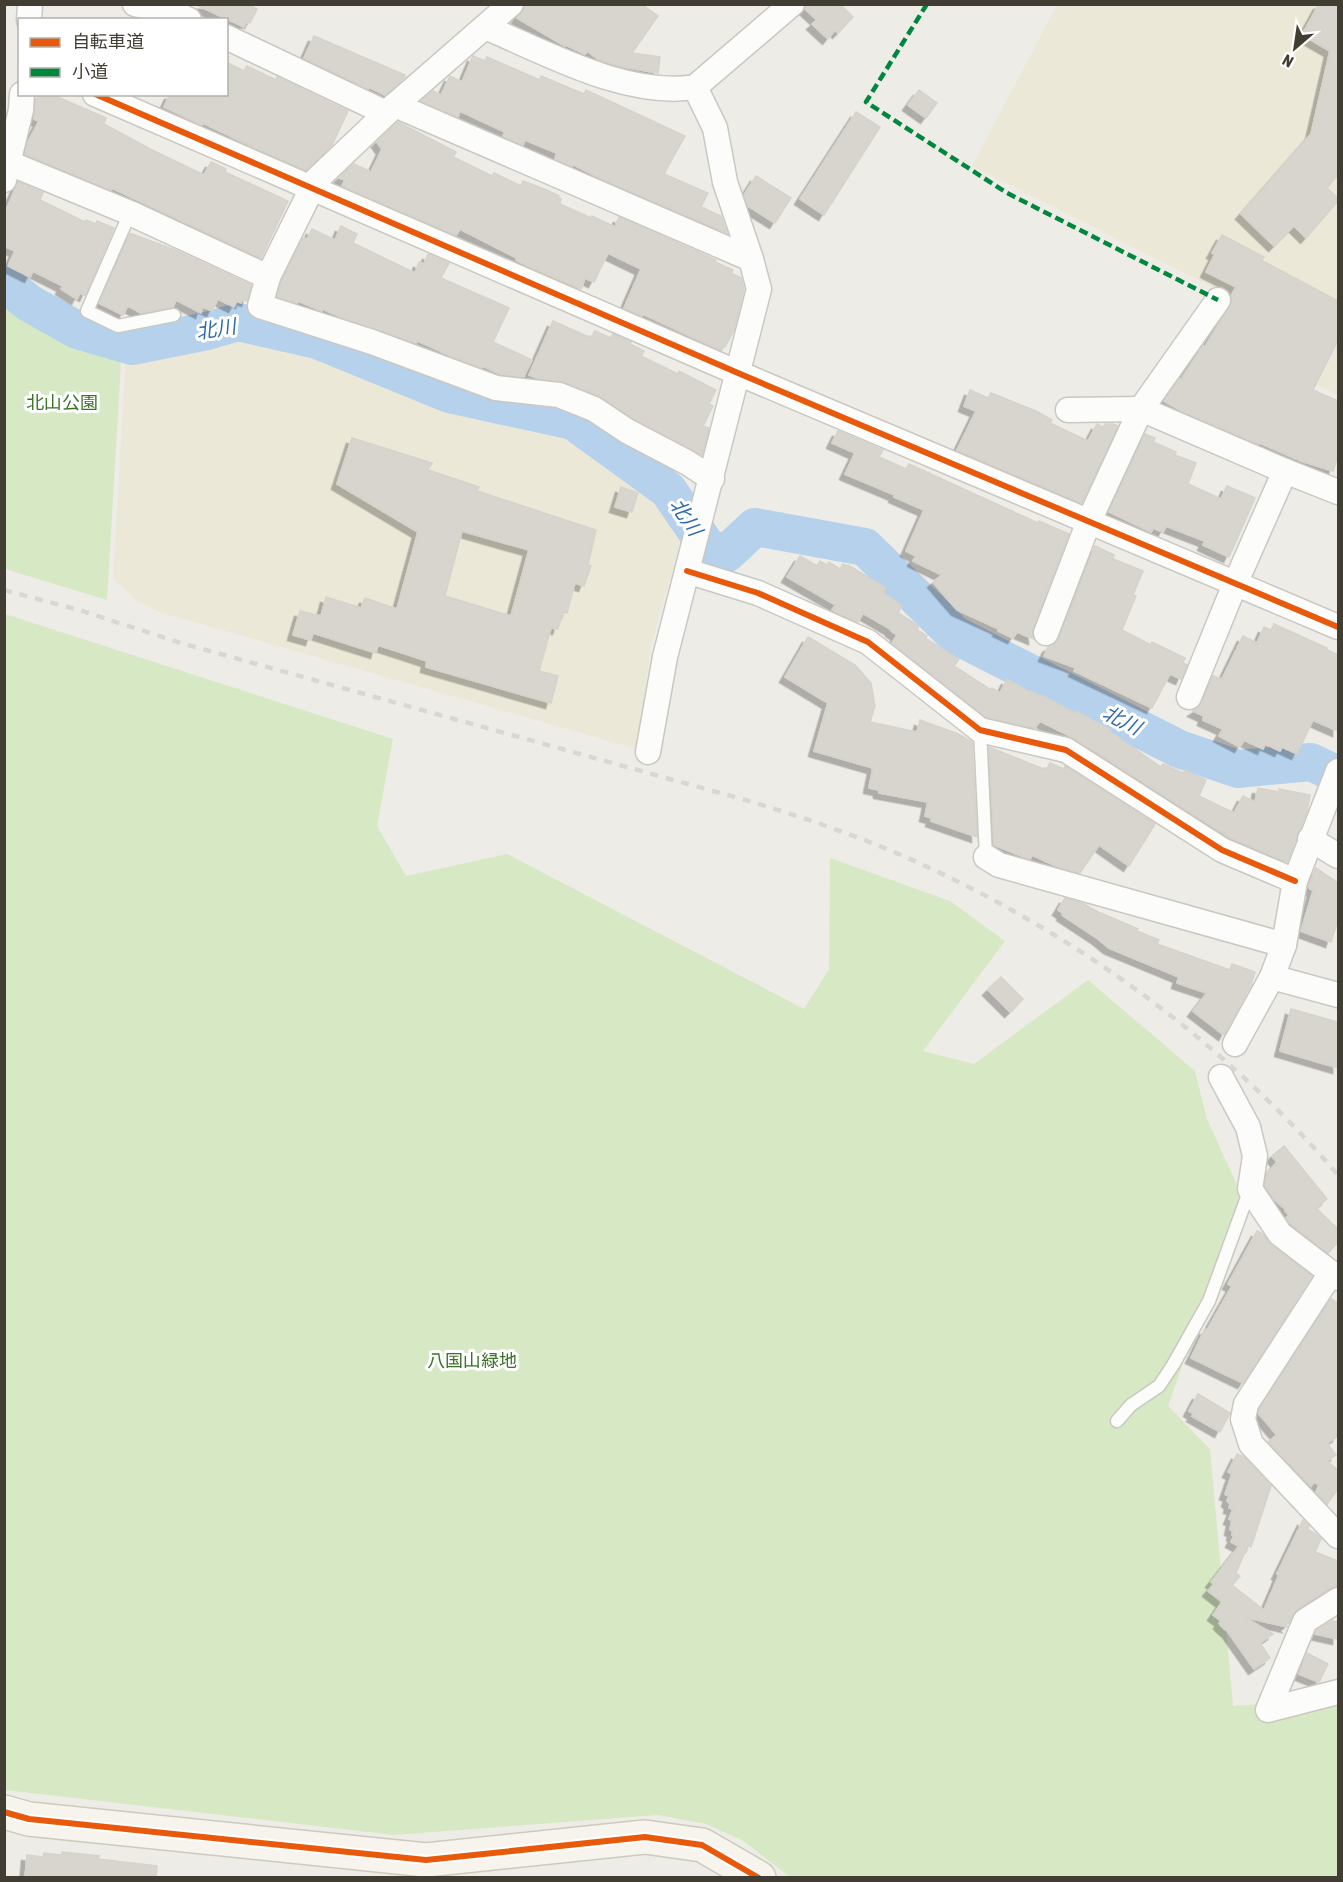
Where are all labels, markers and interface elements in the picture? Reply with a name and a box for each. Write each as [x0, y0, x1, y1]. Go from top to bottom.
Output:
legend [18, 18, 228, 96]
north arrow [1265, 18, 1325, 78]
text: 自転車道 [72, 31, 144, 52]
text: N [1279, 51, 1296, 71]
text: 小道 [72, 61, 108, 82]
water label: 北川 [194, 314, 239, 343]
park label: 北山公園 [26, 392, 98, 413]
water label: 北川 [666, 494, 708, 541]
water label: 北川 [1099, 700, 1147, 740]
park label: 八国山緑地 [427, 1350, 517, 1371]

